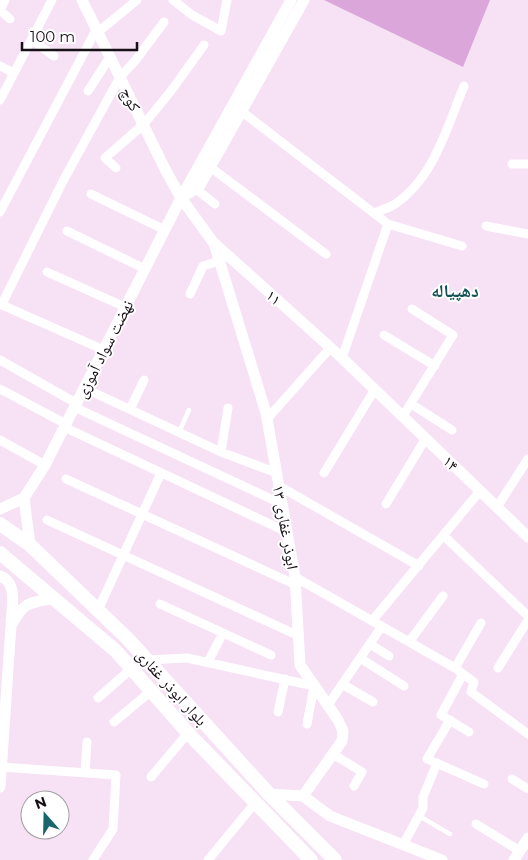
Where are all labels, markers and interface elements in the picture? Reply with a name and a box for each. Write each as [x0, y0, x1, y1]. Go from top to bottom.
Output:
scale bar [22, 20, 138, 52]
text: 100 m [30, 27, 75, 46]
street label: کوچ [116, 84, 145, 115]
district label: دهپیاله [431, 280, 479, 302]
street label: ۱۱ [262, 286, 285, 309]
street label: نهضت سواد آموزی [72, 297, 138, 402]
street label: ۱۴ [439, 452, 462, 475]
street label: ۱۳ ابوذر غفاری [268, 483, 302, 571]
street label: بلوار ابوذر غفاری [131, 645, 211, 730]
north arrow [20, 790, 70, 840]
text: N [32, 792, 49, 813]

